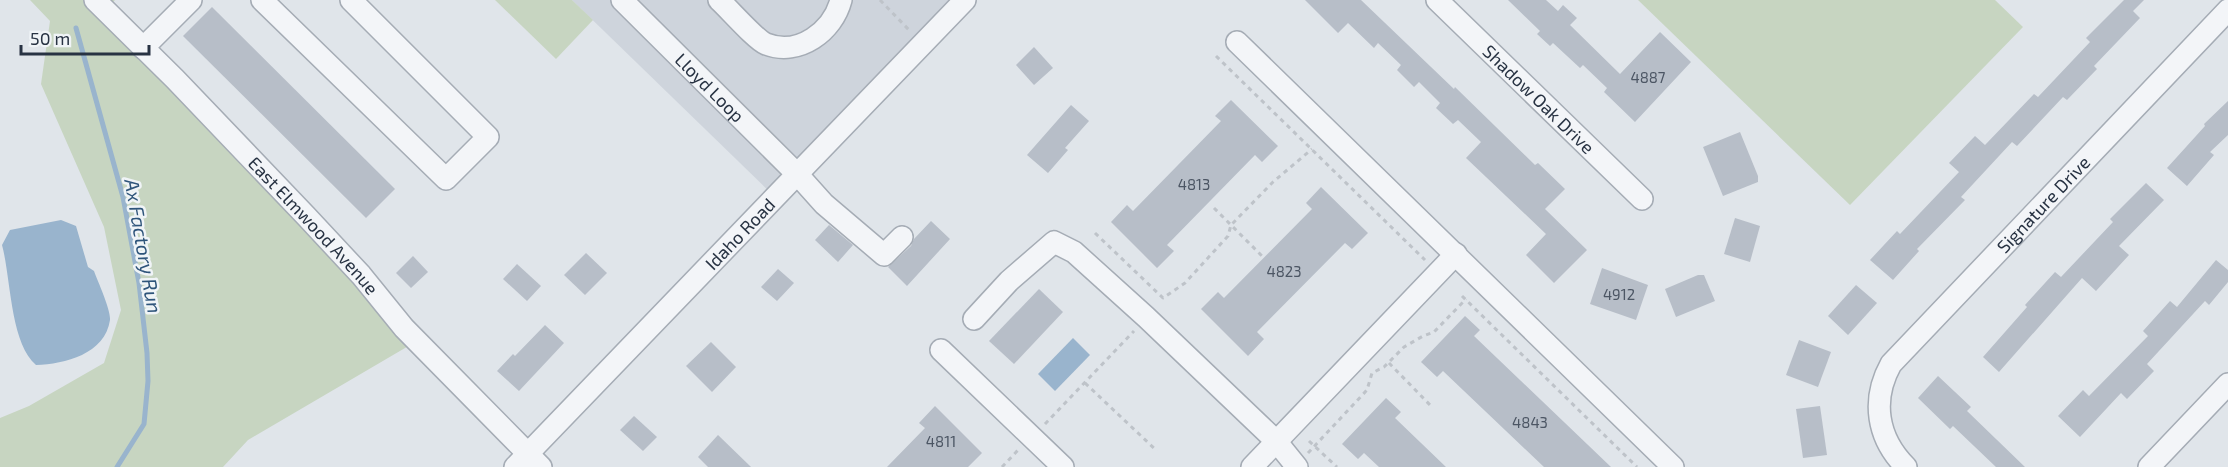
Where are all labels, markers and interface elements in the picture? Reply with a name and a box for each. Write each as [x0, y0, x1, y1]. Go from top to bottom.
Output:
scale bar [21, 18, 148, 56]
text: 50 m [30, 27, 70, 49]
street label: Shadow Oak Drive [1478, 40, 1599, 158]
street label: Lloyd Loop [671, 48, 749, 126]
house number: 4887 [1630, 68, 1666, 86]
street label: Signature Drive [1992, 151, 2094, 257]
street label: East Elmwood Avenue [244, 152, 383, 299]
house number: 4813 [1178, 175, 1210, 193]
water label: Ax Factory Run [119, 176, 168, 315]
street label: Idaho Road [700, 193, 779, 274]
house number: 4823 [1266, 262, 1302, 280]
house number: 4912 [1603, 285, 1635, 303]
house number: 4843 [1512, 413, 1548, 431]
house number: 4811 [926, 432, 956, 450]

